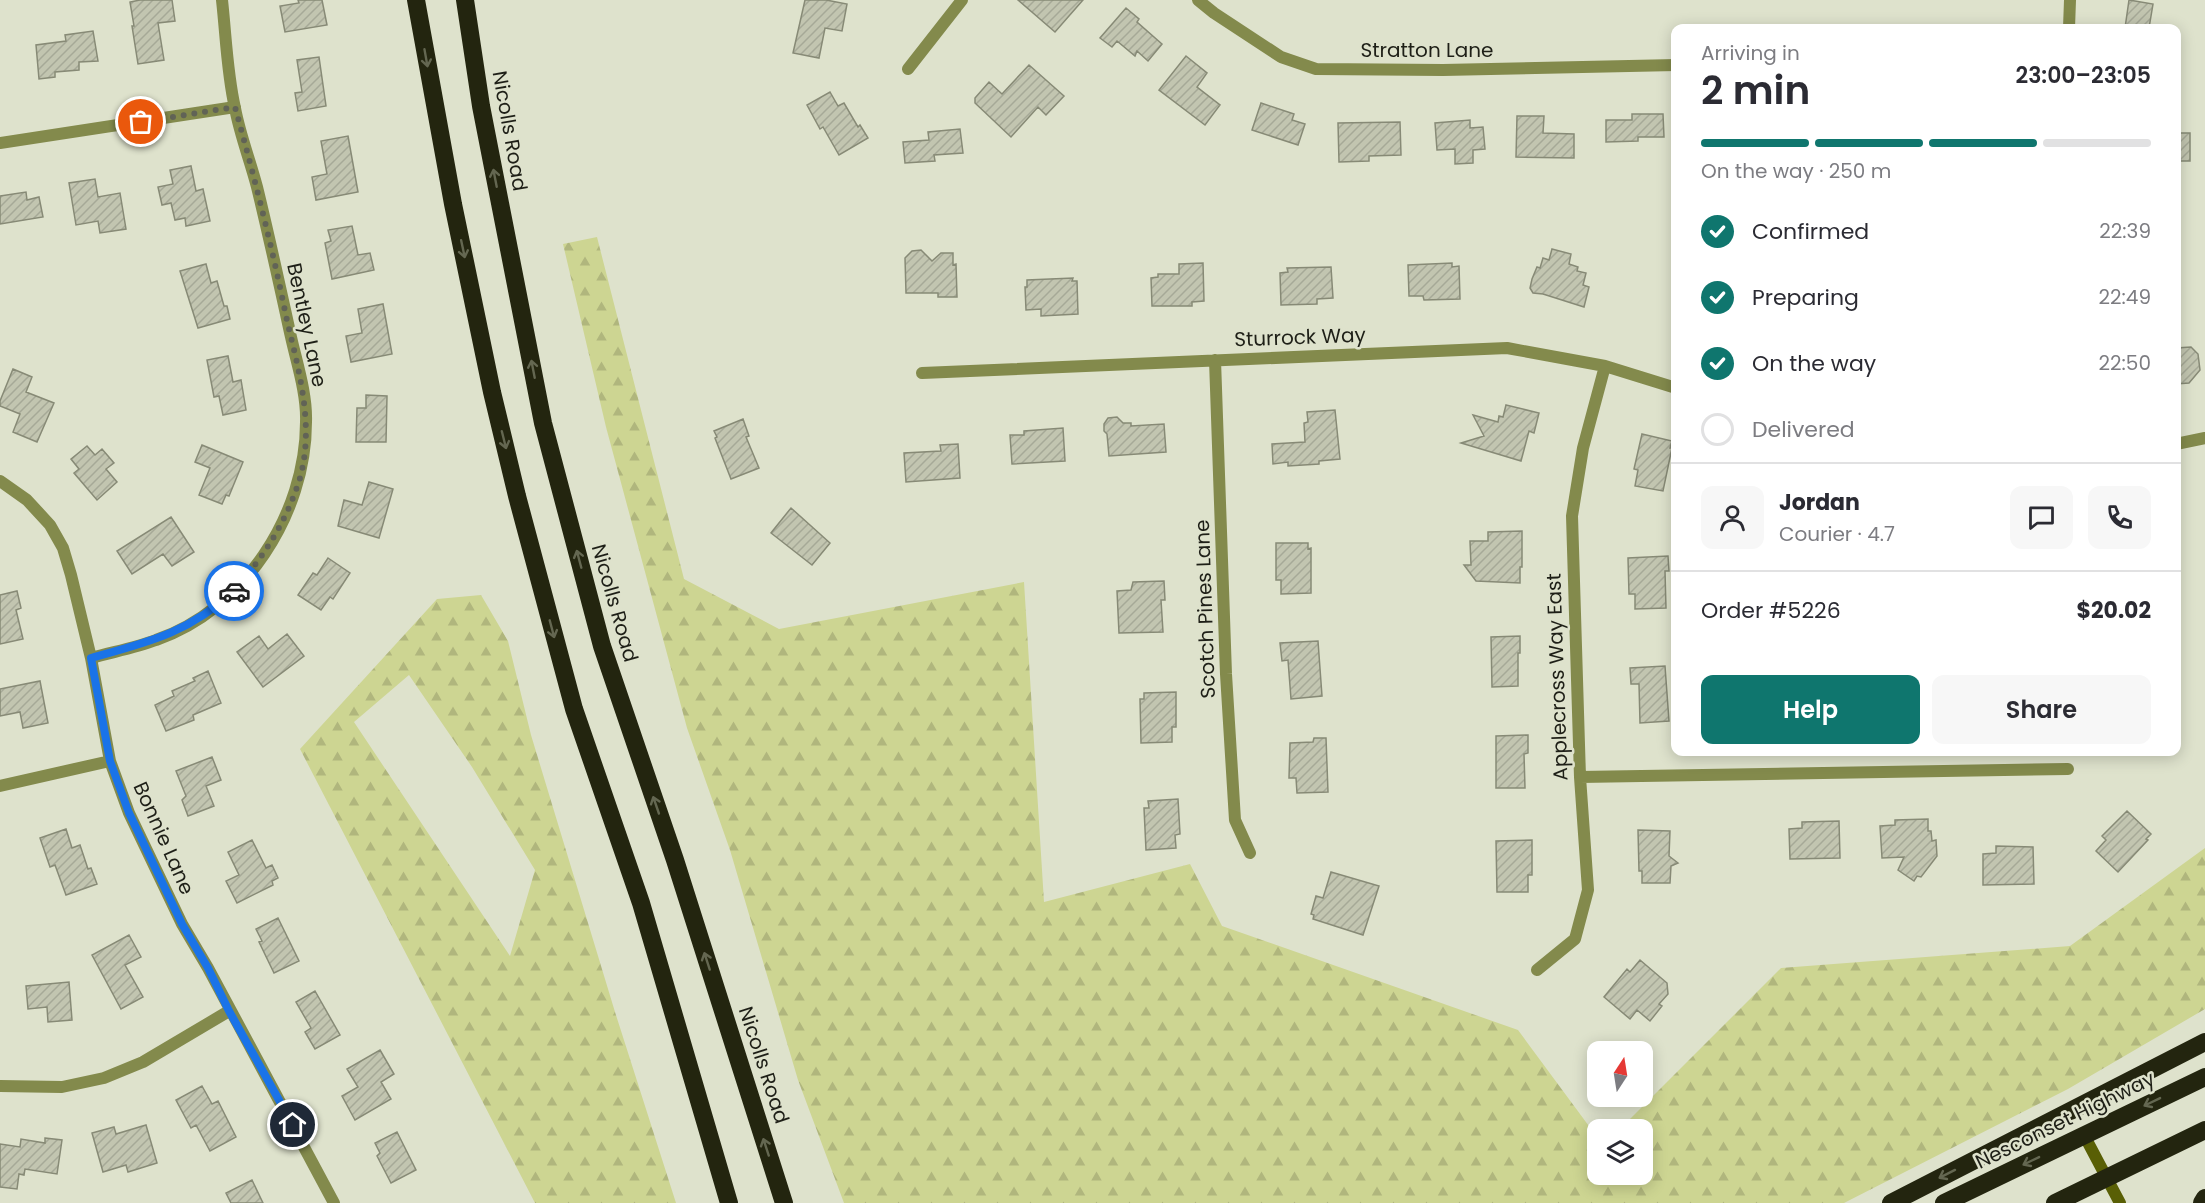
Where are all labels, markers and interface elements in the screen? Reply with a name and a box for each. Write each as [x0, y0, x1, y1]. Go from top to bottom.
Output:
street label: Stratton Lane [1361, 36, 1493, 64]
text: Arriving in [1701, 39, 1800, 67]
one-way arrow [421, 47, 432, 67]
text: 23:00–23:05 [2016, 60, 2151, 91]
text: 2 min [1701, 63, 1810, 118]
street label: Nicolls Road [486, 69, 534, 193]
pin [115, 96, 166, 147]
icon: bag [124, 105, 157, 138]
text: On the way · 250 m [1701, 157, 1891, 185]
one-way arrow [489, 169, 500, 188]
icon: check [1701, 215, 1734, 248]
text: Confirmed [1752, 216, 1869, 247]
text: 22:39 [2099, 217, 2151, 245]
one-way arrow [457, 239, 469, 258]
street label: Bentley Lane [280, 260, 334, 390]
icon: check [1701, 281, 1734, 314]
text: Preparing [1752, 282, 1859, 313]
text: 22:49 [2099, 283, 2151, 311]
street label: Sturrock Way [1234, 321, 1366, 353]
icon: check [1701, 347, 1734, 380]
text: On the way [1752, 348, 1876, 379]
text: 22:50 [2099, 349, 2151, 377]
one-way arrow [527, 360, 538, 380]
text: Delivered [1752, 414, 1855, 445]
one-way arrow [498, 430, 510, 449]
button: person [1701, 486, 1764, 549]
button: chat [2010, 486, 2073, 549]
button: phone [2088, 486, 2151, 549]
text: Jordan [1779, 487, 1860, 518]
street label: Scotch Pines Lane [1188, 519, 1222, 699]
text: Courier · 4.7 [1779, 520, 1895, 548]
street label: Nicolls Road [585, 541, 645, 665]
one-way arrow [573, 549, 584, 568]
courier [204, 561, 264, 621]
street label: Applecross Way East [1539, 573, 1575, 781]
icon: car [218, 575, 251, 608]
text: Order #5226 [1701, 595, 1841, 626]
text: $20.02 [2077, 595, 2151, 626]
one-way arrow [547, 619, 559, 638]
button: Help [1701, 675, 1920, 744]
button: Share [1932, 675, 2151, 744]
street label: Bonnie Lane [127, 777, 201, 899]
one-way arrow [650, 796, 661, 815]
one-way arrow [701, 952, 712, 971]
street label: Nicolls Road [732, 1003, 796, 1127]
north arrow [1587, 1041, 1653, 1107]
map controls [1587, 1041, 1653, 1185]
street label: Nesconset Highway [1971, 1064, 2159, 1176]
one-way arrow [2144, 1097, 2162, 1109]
pin [267, 1099, 318, 1150]
icon: home [276, 1108, 309, 1141]
button: layers [1587, 1119, 1653, 1185]
one-way arrow [760, 1138, 771, 1157]
one-way arrow [2023, 1155, 2041, 1167]
one-way arrow [1939, 1169, 1957, 1180]

